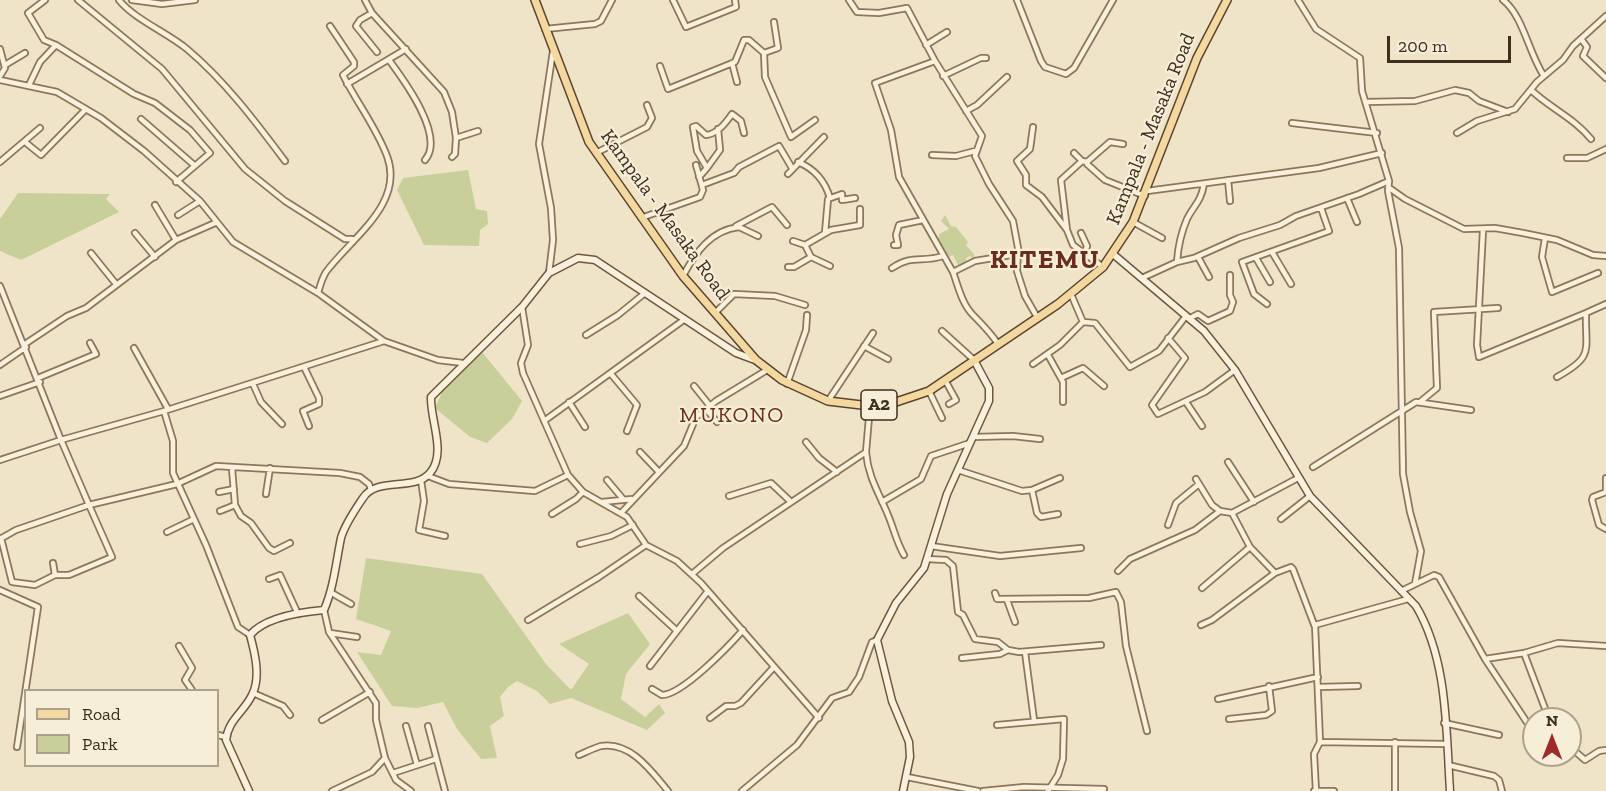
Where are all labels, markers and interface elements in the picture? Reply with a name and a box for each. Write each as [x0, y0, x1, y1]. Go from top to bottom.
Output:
scale bar [1390, 24, 1514, 62]
street label: Kampala - Masaka Road [1102, 30, 1200, 228]
text: 200 m [1398, 35, 1448, 57]
street label: Kampala - Masaka Road [595, 125, 735, 305]
district label: KITEMU [990, 245, 1100, 277]
road number: A2 [861, 390, 897, 420]
district label: MUKONO [679, 403, 785, 429]
legend [24, 689, 219, 767]
text: Road [82, 703, 121, 725]
north arrow [1522, 707, 1582, 767]
text: N [1546, 711, 1558, 730]
text: Park [82, 733, 118, 755]

